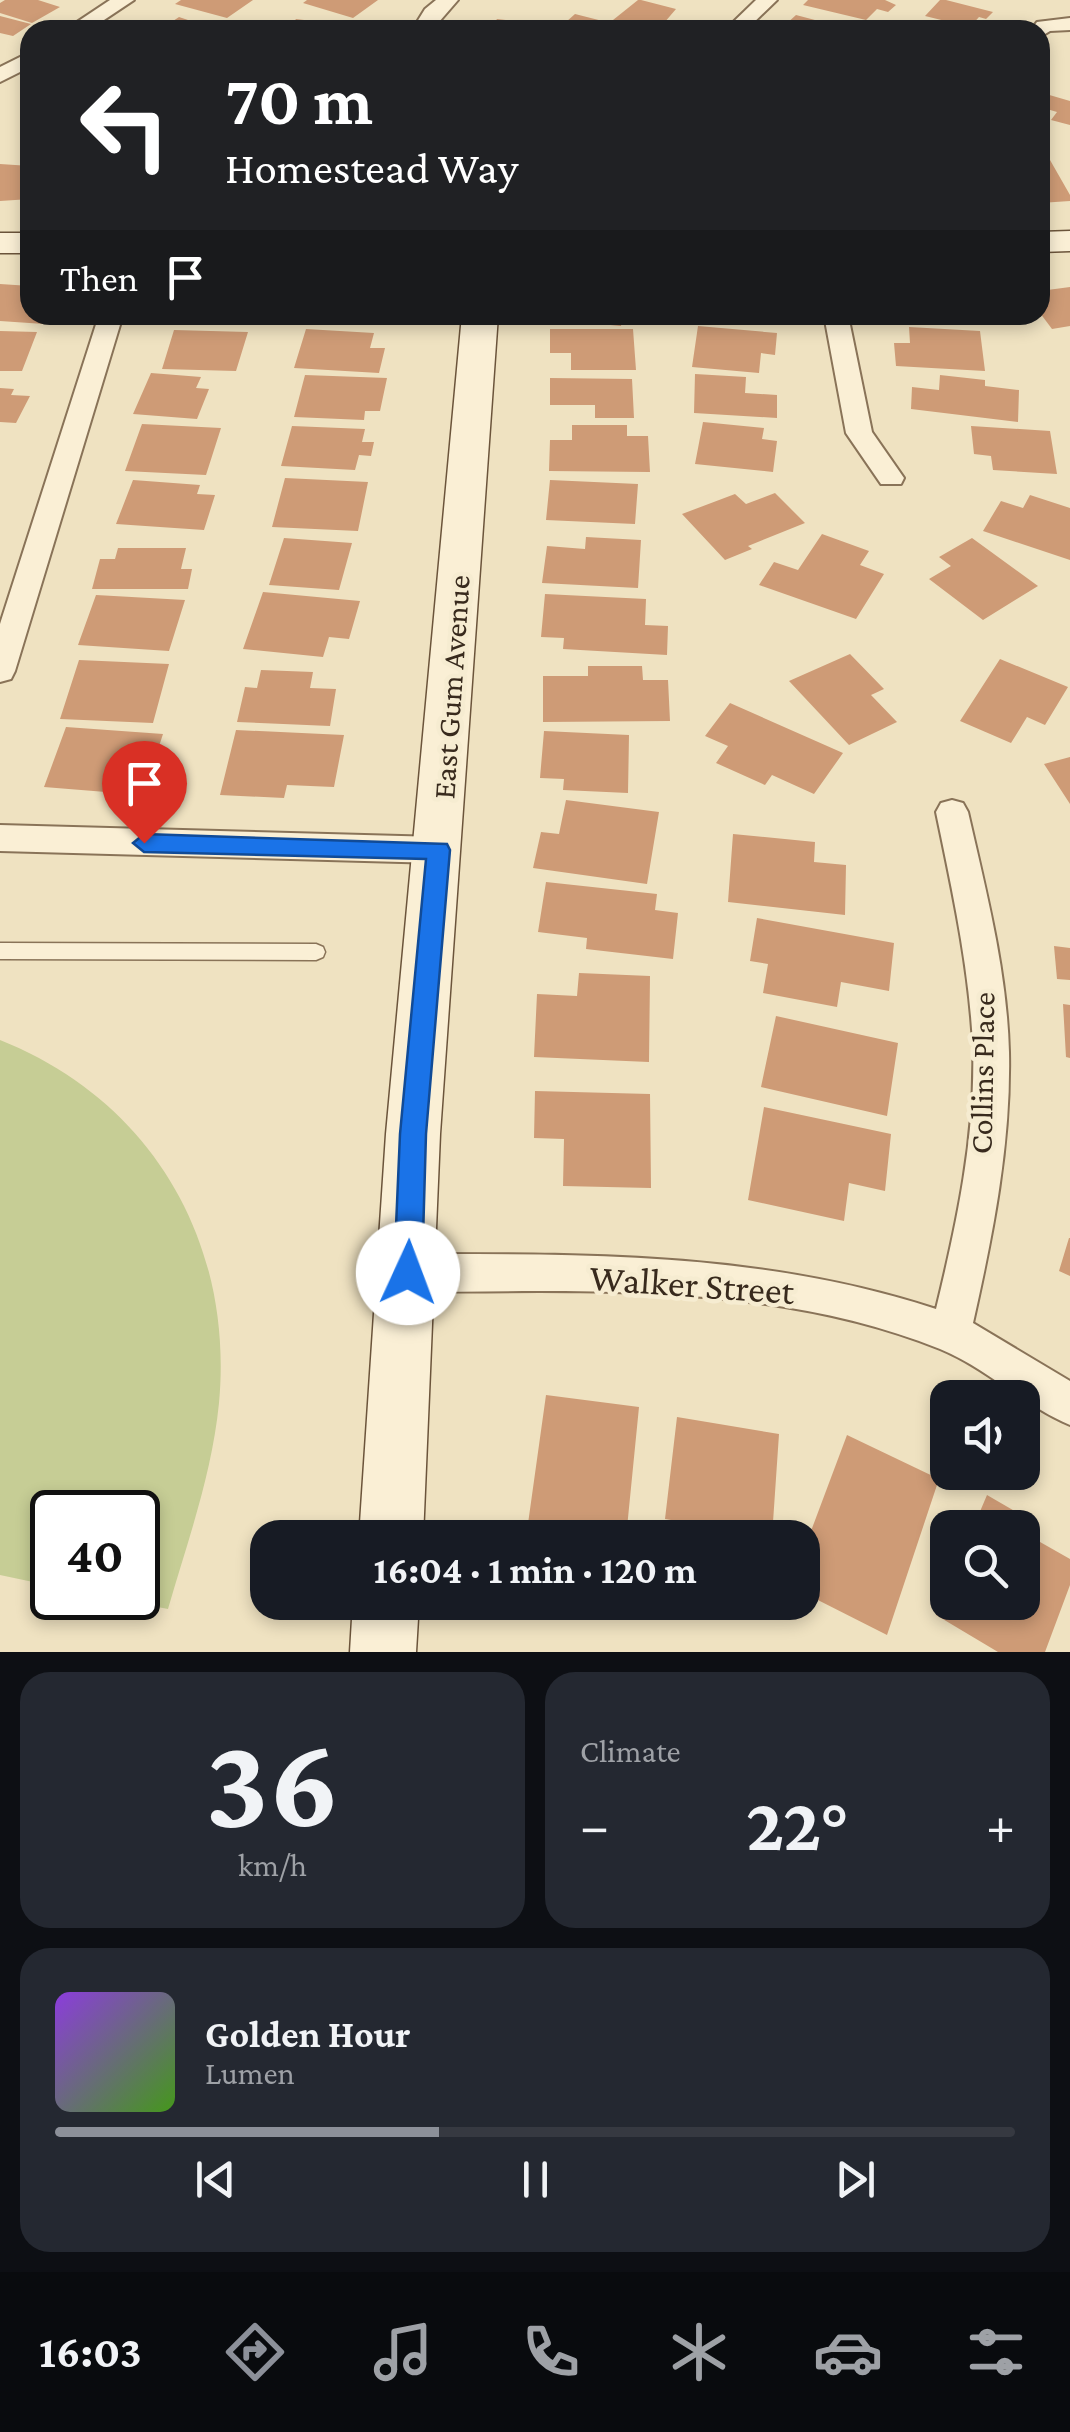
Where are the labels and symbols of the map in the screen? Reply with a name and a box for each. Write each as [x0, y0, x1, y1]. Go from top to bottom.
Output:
street label: East Gum Avenue [425, 574, 477, 800]
pin [102, 741, 187, 844]
street label: Collins Place [963, 992, 1001, 1154]
position arrow [356, 1221, 460, 1325]
street label: Walker Street [588, 1256, 796, 1312]
speed limit sign: 40 [30, 1490, 160, 1620]

